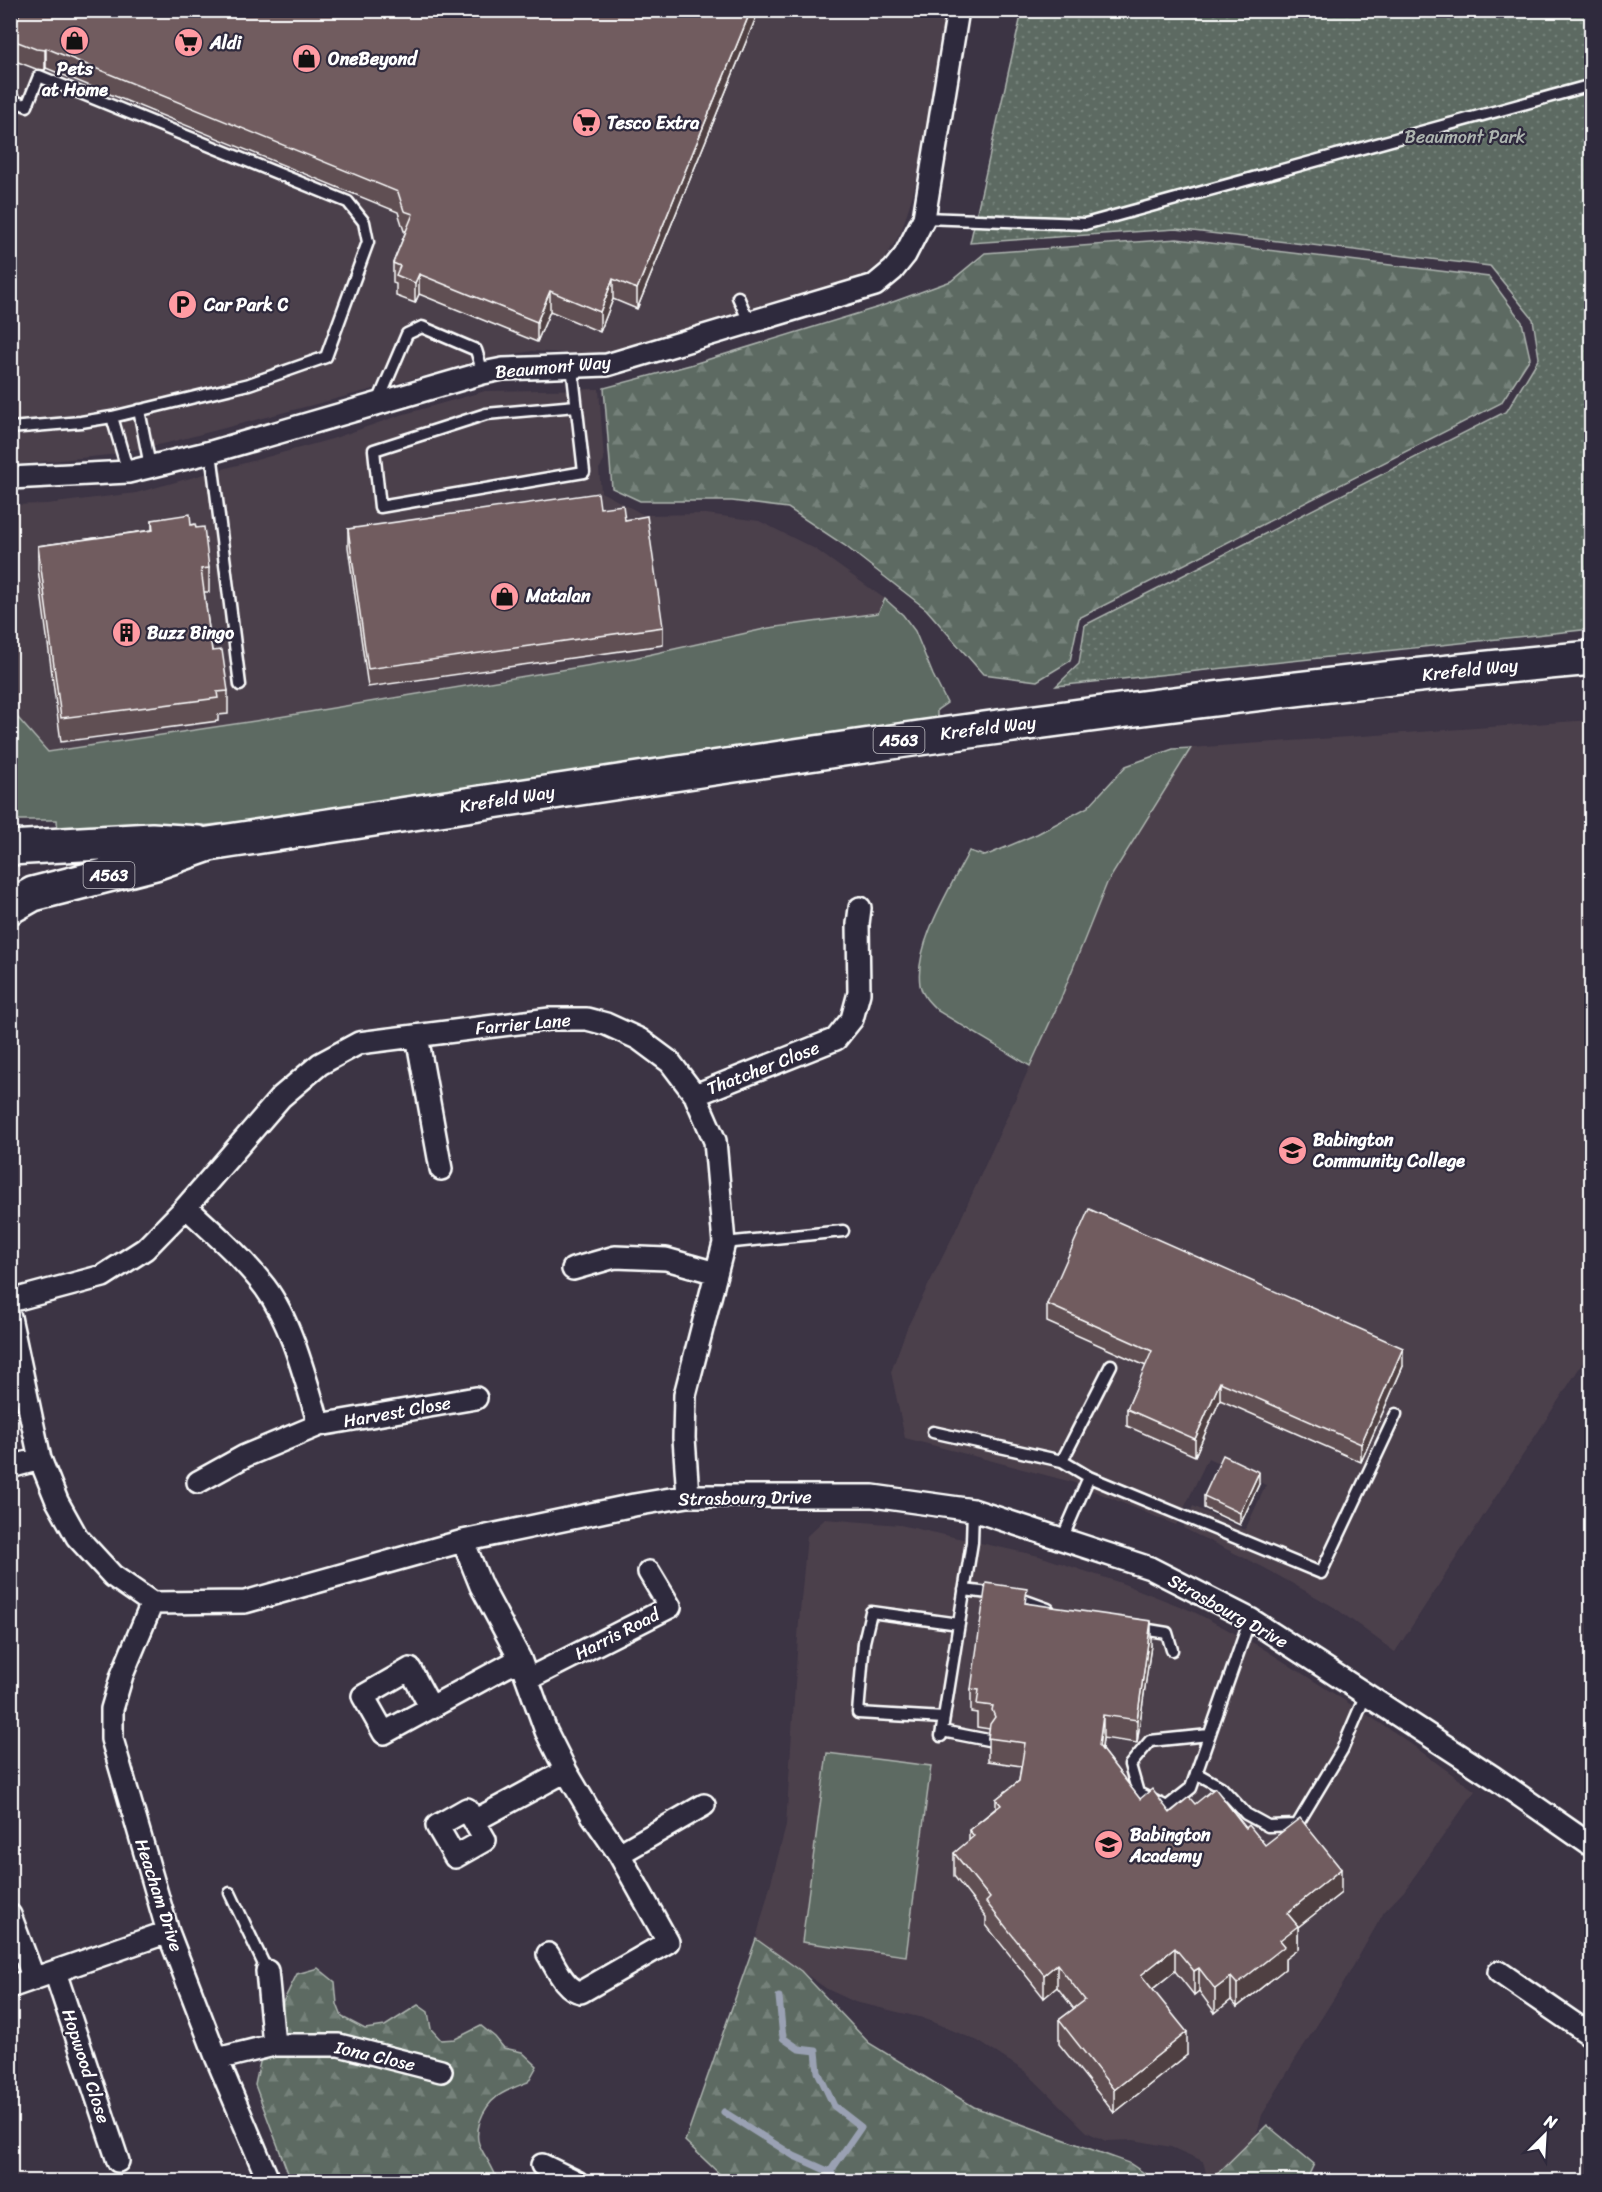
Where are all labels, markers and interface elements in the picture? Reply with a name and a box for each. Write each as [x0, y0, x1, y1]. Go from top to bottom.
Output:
shop icon: Pets at Home [59, 24, 91, 56]
supermarket icon: Aldi [173, 27, 205, 59]
place label: Aldi [209, 27, 242, 59]
shop icon: OneBeyond [291, 43, 323, 75]
place label: OneBeyond [328, 43, 418, 75]
place label: Pets at Home [41, 53, 108, 106]
supermarket icon: Tesco Extra [570, 107, 602, 139]
place label: Tesco Extra [607, 107, 700, 139]
park label: Beaumont Park [1405, 121, 1526, 153]
parking icon: Car Park C [167, 289, 199, 321]
place label: Car Park C [203, 289, 289, 321]
street label: Beaumont Way [494, 346, 613, 388]
shop icon: Matalan [489, 580, 521, 612]
place label: Matalan [525, 580, 591, 612]
building icon: Buzz Bingo [110, 617, 142, 649]
place label: Buzz Bingo [147, 617, 234, 649]
street label: Krefeld Way [1420, 649, 1520, 691]
street label: Krefeld Way [938, 706, 1038, 750]
road number: A563 [874, 727, 924, 753]
street label: Krefeld Way [457, 776, 558, 822]
road number: A563 [84, 862, 134, 888]
street label: Farrier Lane [474, 1004, 572, 1044]
street label: Thatcher Close [702, 1032, 824, 1104]
place label: Babington Community College [1312, 1124, 1465, 1177]
school or university icon: Babington Community College [1276, 1134, 1308, 1166]
street label: Harvest Close [341, 1387, 453, 1437]
street label: Strasbourg Drive [678, 1481, 812, 1515]
street label: Strasbourg Drive [1162, 1565, 1294, 1657]
street label: Harris Road [569, 1598, 667, 1669]
place label: Babington Academy [1129, 1819, 1211, 1872]
school or university icon: Babington Academy [1093, 1829, 1125, 1861]
street label: Heacham Drive [126, 1834, 192, 1956]
street label: Hopwood Close [52, 2004, 120, 2128]
street label: Iona Close [331, 2031, 418, 2081]
north arrow [1515, 2105, 1575, 2165]
text: N [1539, 2106, 1563, 2138]

